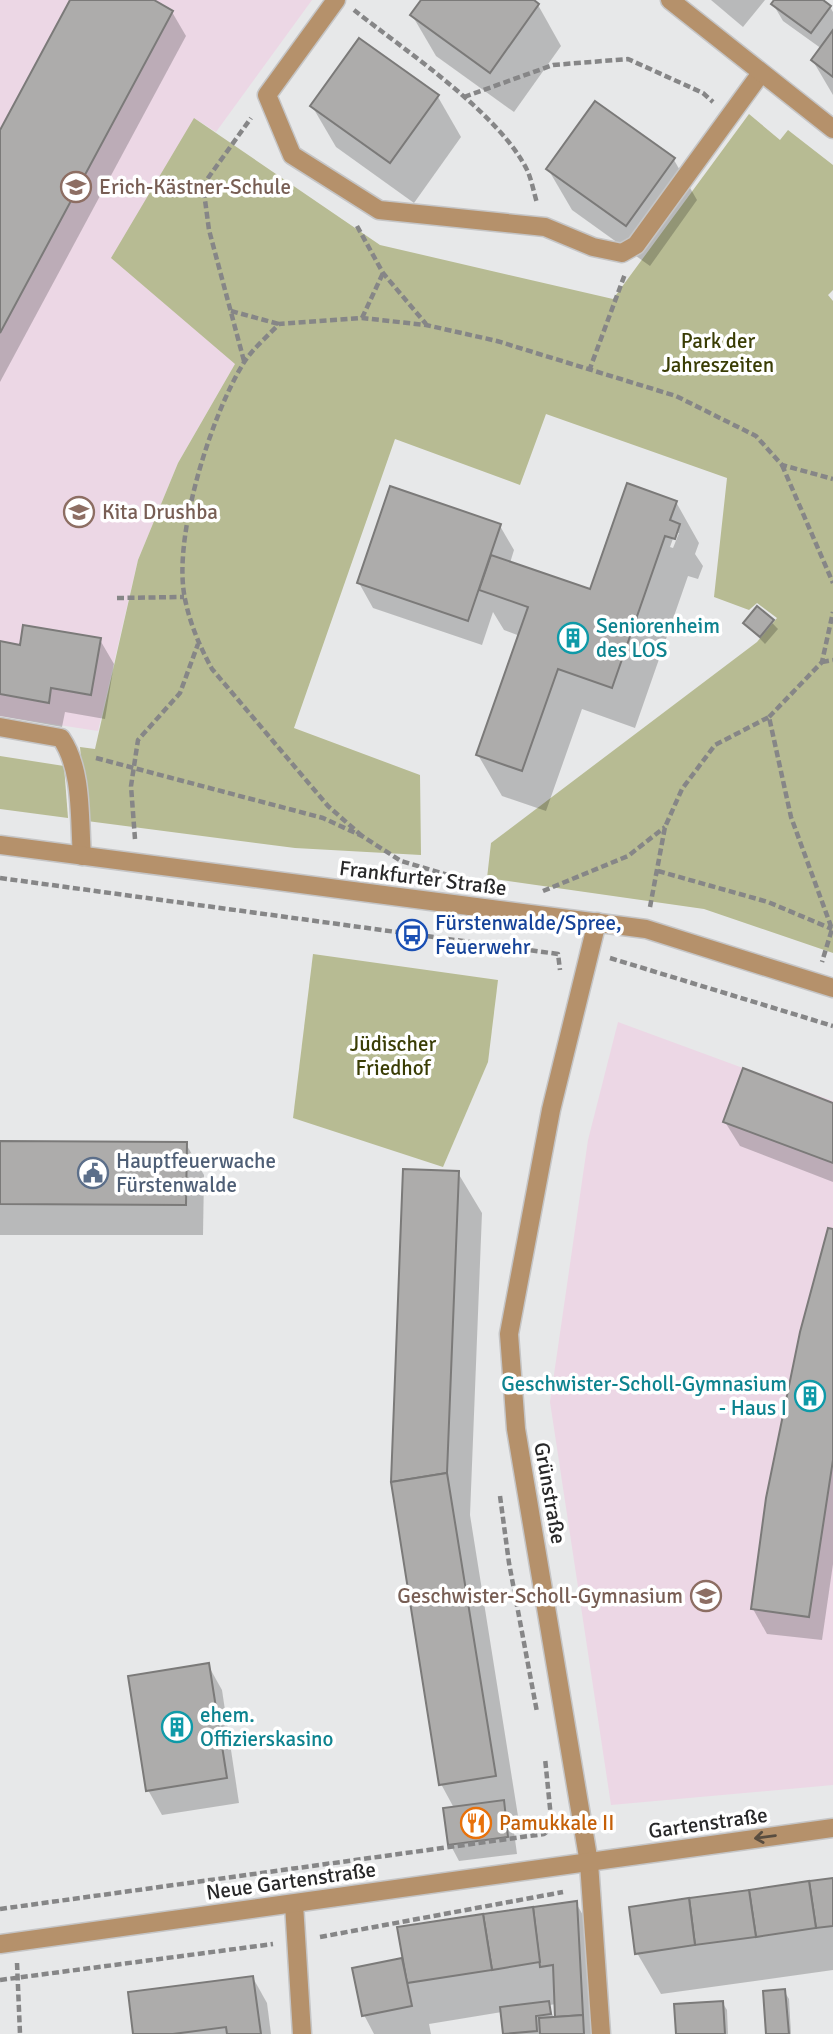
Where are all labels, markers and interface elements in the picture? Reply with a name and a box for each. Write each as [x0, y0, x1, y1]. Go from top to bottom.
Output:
school or university icon: Erich-Kästner-Schule [59, 170, 93, 204]
place label: Erich-Kästner-Schule [99, 174, 291, 200]
park label: Park der Jahreszeiten [662, 328, 774, 378]
school or university icon: Kita Drushba [62, 495, 96, 529]
place label: Kita Drushba [102, 499, 218, 525]
place label: Seniorenheim des LOS [596, 613, 720, 663]
building icon: Seniorenheim des LOS [556, 621, 590, 655]
street label: Frankfurter Straße [338, 855, 508, 901]
place label: Fürstenwalde/Spree, Feuerwehr [435, 910, 622, 960]
bus stop icon: Fürstenwalde/Spree, Feuerwehr [395, 918, 429, 952]
park label: Jüdischer Friedhof [350, 1031, 436, 1081]
place label: Hauptfeuerwache Fürstenwalde [116, 1148, 276, 1198]
public building icon: Hauptfeuerwache Fürstenwalde [76, 1156, 110, 1190]
place label: Geschwister-Scholl-Gymnasium - Haus I [501, 1371, 787, 1421]
building icon: Geschwister-Scholl-Gymnasium - Haus I [793, 1379, 827, 1413]
street label: Grünstraße [528, 1440, 572, 1546]
school or university icon: Geschwister-Scholl-Gymnasium [689, 1579, 723, 1613]
place label: Geschwister-Scholl-Gymnasium [397, 1583, 683, 1609]
place label: ehem. Offizierskasino [200, 1702, 333, 1752]
building icon: ehem. Offizierskasino [160, 1710, 194, 1744]
street label: Gartenstraße [647, 1802, 769, 1844]
restaurant icon: Pamukkale II [459, 1806, 493, 1840]
place label: Pamukkale II [499, 1810, 614, 1836]
one-way arrow [755, 1831, 777, 1844]
street label: Neue Gartenstraße [204, 1856, 378, 1906]

